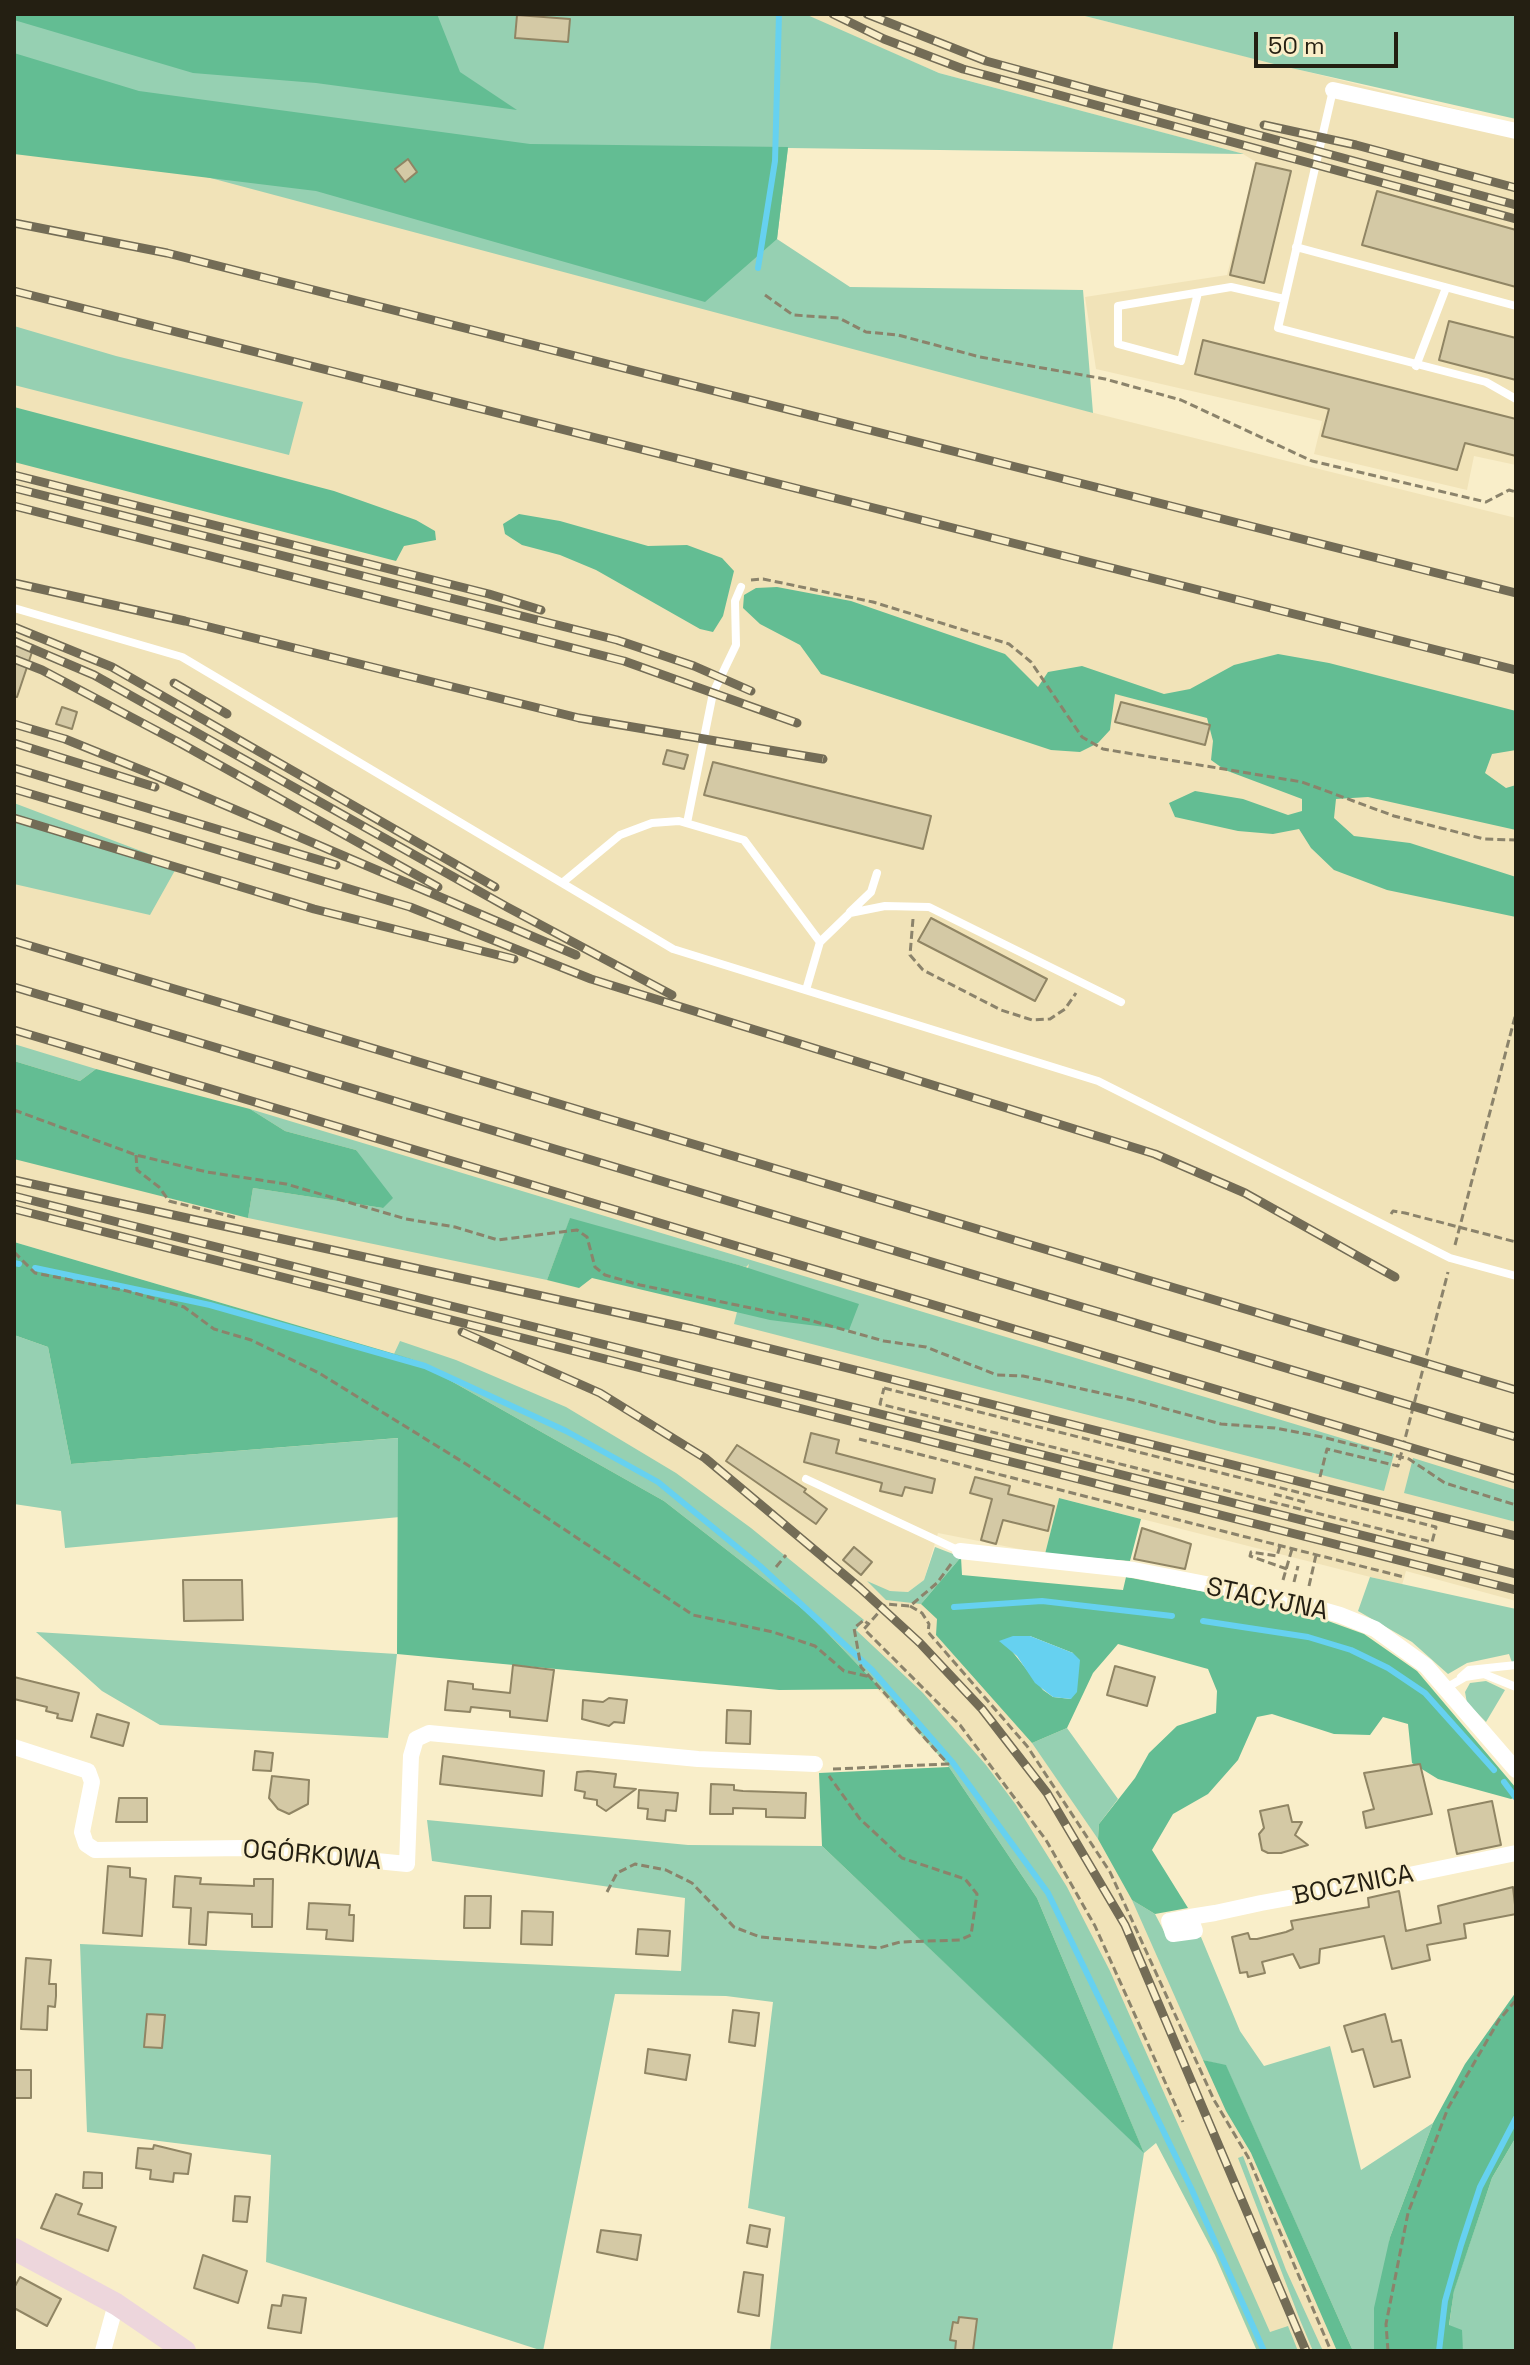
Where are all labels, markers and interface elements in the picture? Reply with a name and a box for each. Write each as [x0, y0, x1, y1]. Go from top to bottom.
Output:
scale bar [1258, 16, 1402, 66]
text: 50 m [1268, 30, 1325, 61]
street label: STACYJNA [1203, 1572, 1331, 1628]
street label: OGÓRKOWA [241, 1834, 383, 1878]
street label: BOCZNICA [1290, 1859, 1416, 1913]

